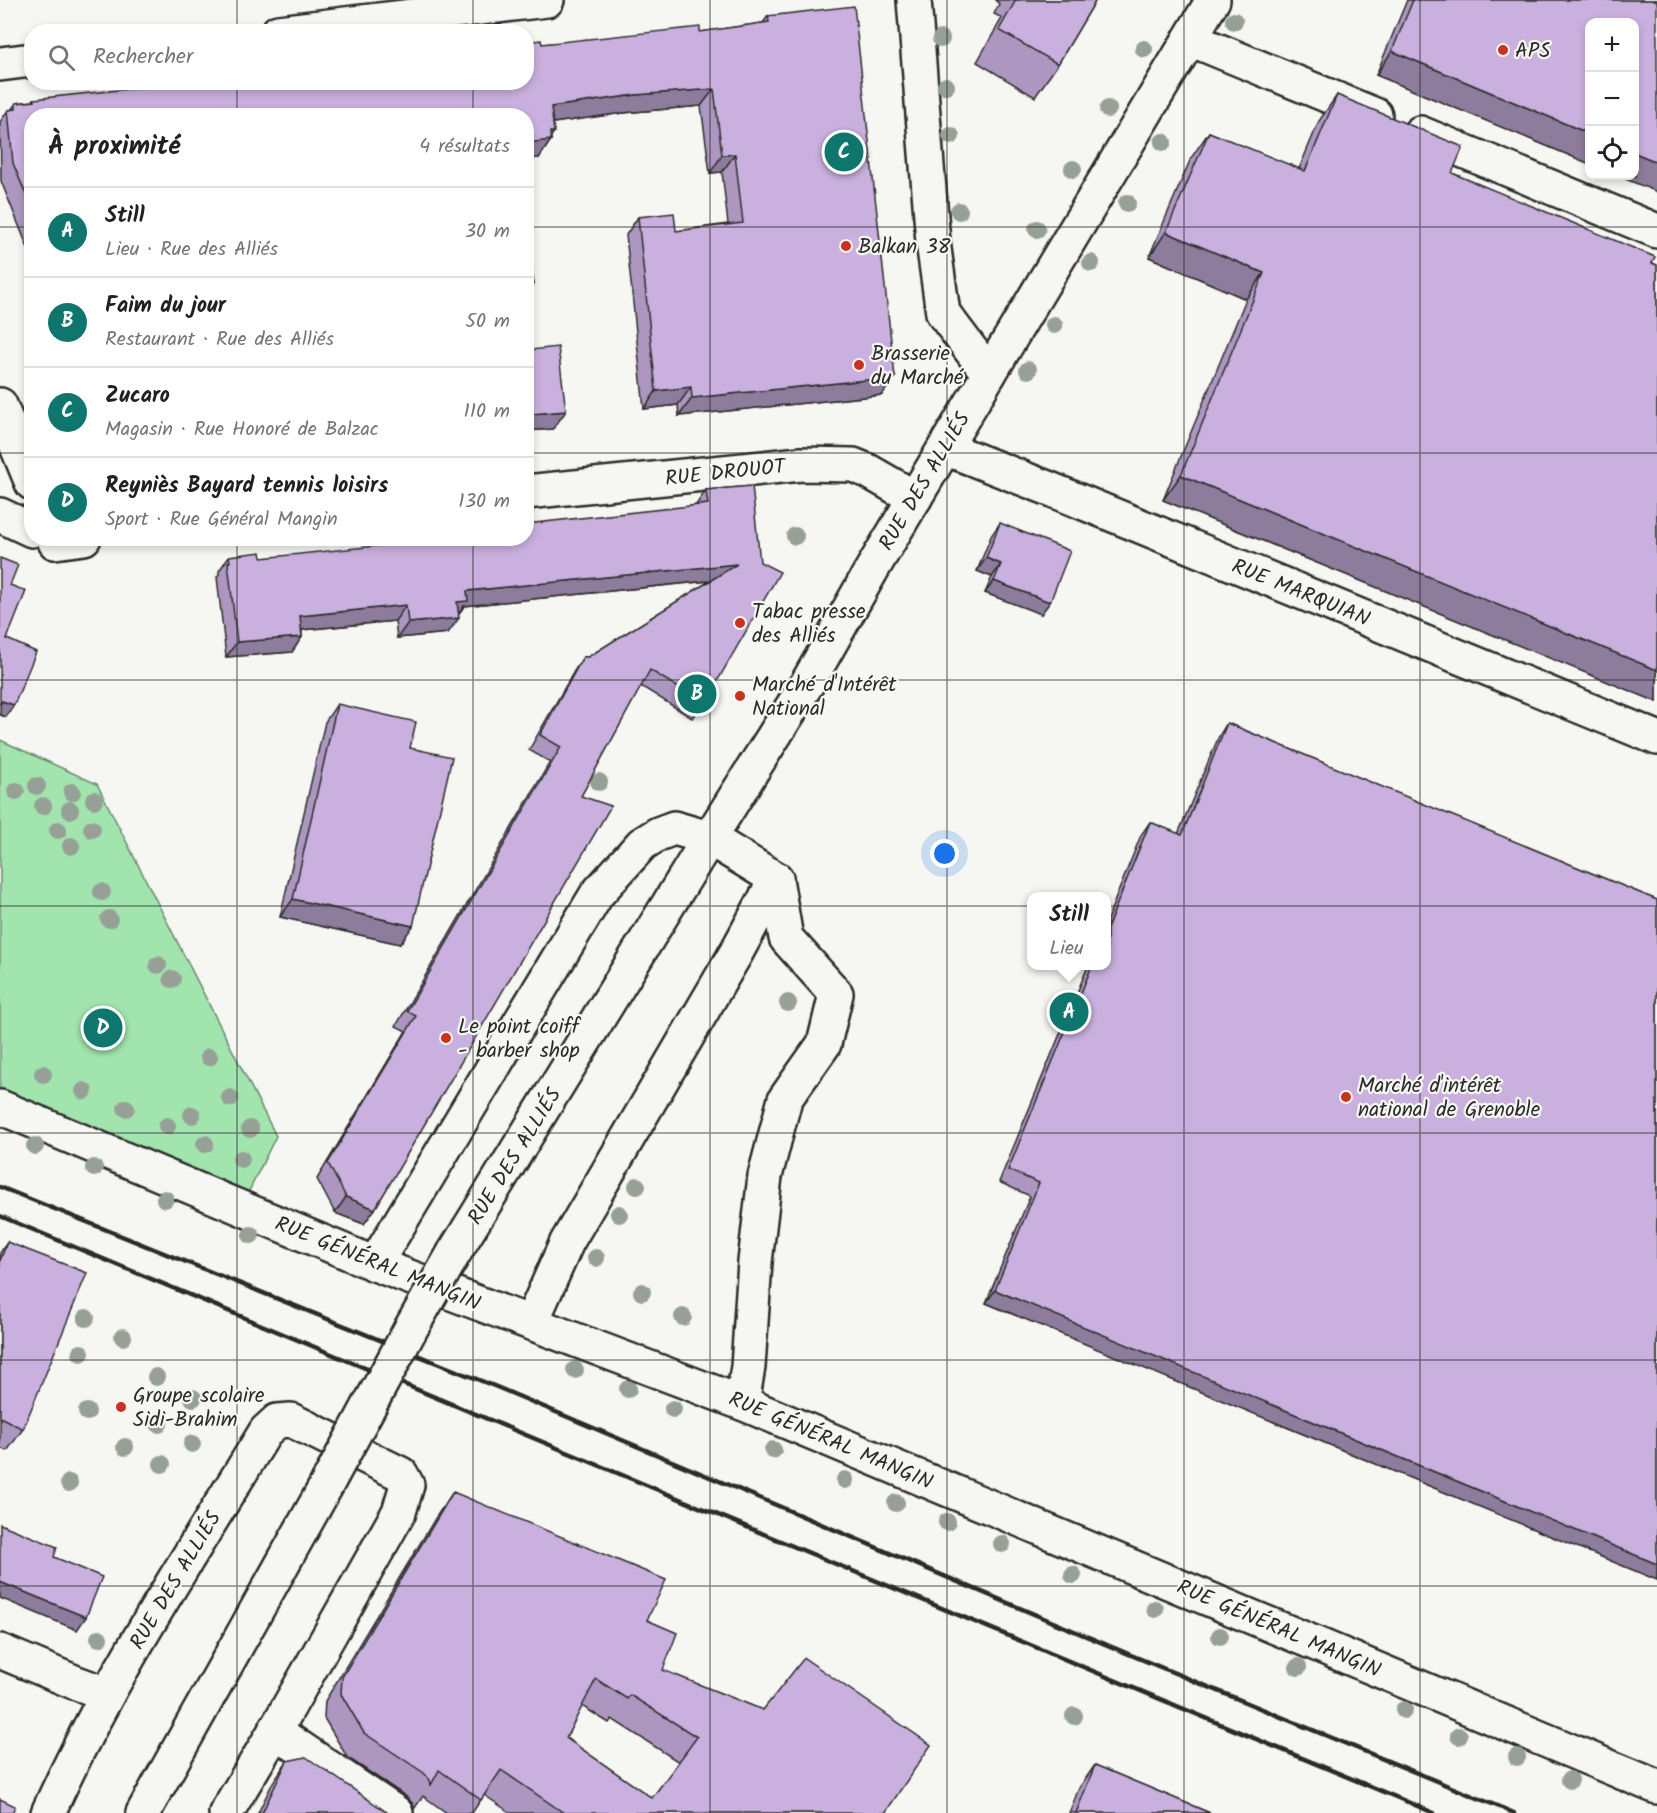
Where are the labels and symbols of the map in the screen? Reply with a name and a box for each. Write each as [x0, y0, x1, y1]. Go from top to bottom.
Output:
place label: APS [1515, 35, 1550, 68]
marker: APS [1496, 43, 1510, 57]
pin: C [824, 130, 864, 174]
place label: Balkan 38 [858, 231, 951, 264]
marker: Balkan 38 [839, 239, 853, 253]
place label: Brasserie du Marché [871, 338, 964, 395]
marker: Brasserie du Marché [852, 358, 866, 372]
street label: RUE DES ALLIÉS [871, 406, 980, 557]
street label: RUE DROUOT [663, 451, 789, 496]
street label: RUE MARQUIAN [1226, 551, 1375, 636]
place label: Tabac presse des Alliés [752, 596, 866, 653]
marker: Tabac presse des Alliés [733, 616, 747, 630]
place label: Marché d'Intérêt National [752, 669, 897, 726]
pin: B [678, 672, 716, 716]
marker: Marché d'Intérêt National [733, 689, 747, 703]
your location [930, 839, 959, 868]
pin: A [1050, 990, 1088, 1034]
pin: D [84, 1006, 122, 1050]
place label: Le point coiff - barber shop [458, 1011, 581, 1068]
marker: Le point coiff - barber shop [439, 1031, 453, 1045]
place label: Marché d'intérêt national de Grenoble [1358, 1070, 1541, 1127]
street label: RUE DES ALLIÉS [460, 1082, 571, 1232]
marker: Marché d'intérêt national de Grenoble [1339, 1090, 1353, 1104]
street label: RUE GÉNÉRAL MANGIN [270, 1208, 485, 1321]
place label: Groupe scolaire Sidi-Brahim [133, 1380, 265, 1437]
street label: RUE GÉNÉRAL MANGIN [723, 1383, 938, 1499]
marker: Groupe scolaire Sidi-Brahim [114, 1400, 128, 1414]
street label: RUE DES ALLIÉS [122, 1505, 231, 1656]
street label: RUE GÉNÉRAL MANGIN [1171, 1571, 1386, 1687]

